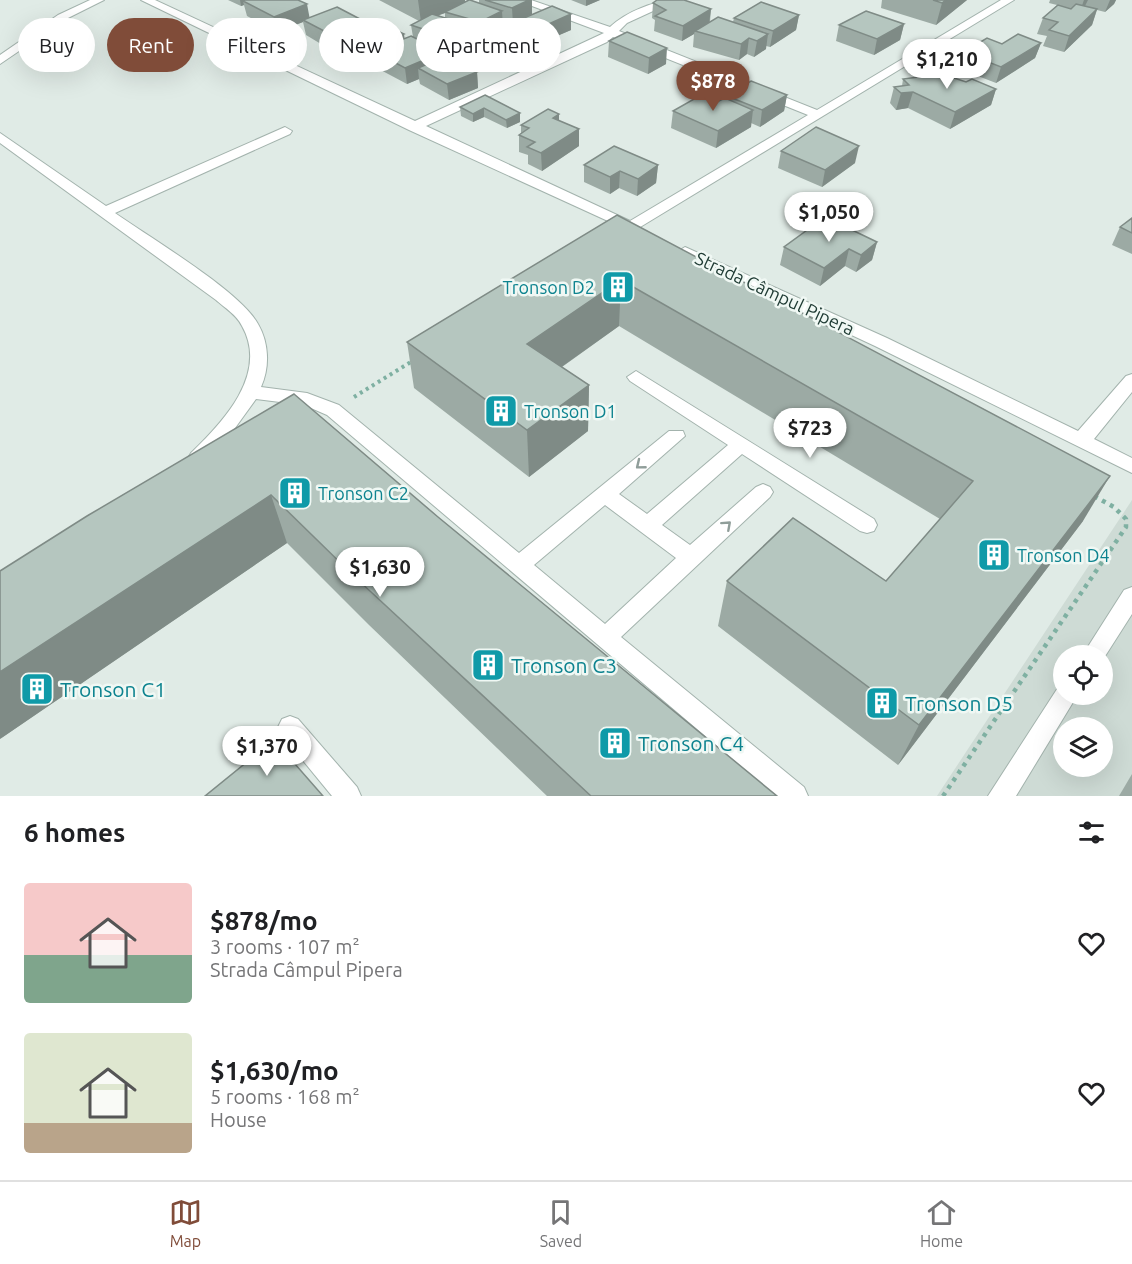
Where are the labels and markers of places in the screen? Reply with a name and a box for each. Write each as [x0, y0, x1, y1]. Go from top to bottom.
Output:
pin: $1,210 [898, 39, 996, 90]
pin: $878 [677, 61, 749, 112]
pin: $1,050 [780, 192, 878, 243]
building icon: Tronson D2 [600, 269, 636, 305]
place label: Tronson D2 [502, 277, 595, 297]
building icon: Tronson D1 [483, 393, 519, 429]
place label: Tronson D1 [524, 401, 617, 421]
pin: $723 [774, 408, 846, 459]
building icon: Tronson C2 [277, 475, 313, 511]
place label: Tronson C2 [318, 483, 409, 503]
building icon: Tronson D4 [976, 537, 1012, 573]
place label: Tronson D4 [1017, 545, 1110, 565]
pin: $1,630 [331, 547, 429, 598]
building icon: Tronson C3 [470, 647, 506, 683]
place label: Tronson C3 [511, 653, 617, 677]
building icon: Tronson C1 [19, 671, 55, 707]
place label: Tronson C1 [60, 677, 166, 701]
building icon: Tronson D5 [864, 685, 900, 721]
place label: Tronson D5 [905, 691, 1013, 715]
building icon: Tronson C4 [597, 725, 633, 761]
pin: $1,370 [218, 726, 316, 777]
place label: Tronson C4 [638, 731, 744, 755]

